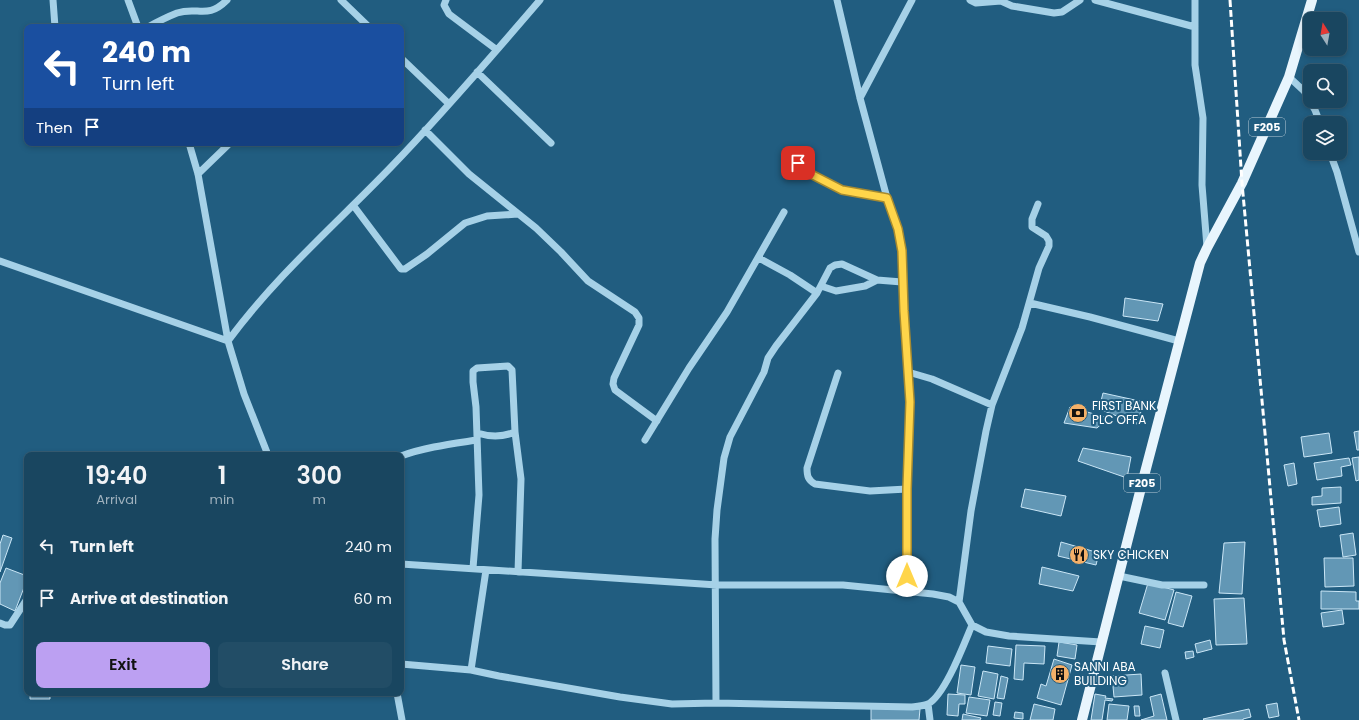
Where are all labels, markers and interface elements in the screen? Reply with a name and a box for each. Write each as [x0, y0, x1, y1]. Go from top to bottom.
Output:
north arrow [1303, 12, 1347, 56]
map controls [1303, 12, 1347, 160]
text: 240 m [102, 33, 191, 72]
icon: left [36, 40, 88, 92]
button: search [1303, 64, 1347, 108]
text: Turn left [102, 71, 174, 96]
icon: arrive [81, 116, 103, 138]
button: layers [1303, 116, 1347, 160]
text: Then [36, 117, 73, 138]
road number: F205 [1249, 118, 1285, 136]
pin [781, 146, 815, 180]
icon: arrive [787, 152, 809, 174]
place label: FIRST BANK PLC OFFA [1092, 397, 1156, 428]
bank icon: FIRST BANK PLC OFFA [1067, 402, 1089, 424]
text: 19:40 [86, 459, 147, 492]
text: 1 [218, 459, 226, 492]
text: 300 [297, 459, 342, 492]
road number: F205 [1124, 474, 1160, 492]
text: Arrival [96, 490, 137, 509]
text: min [210, 490, 234, 509]
text: m [313, 490, 326, 509]
icon: left [36, 535, 58, 557]
text: Turn left [70, 536, 134, 557]
text: 240 m [345, 536, 392, 557]
restaurant icon: SKY CHICKEN [1068, 544, 1090, 566]
place label: SKY CHICKEN [1093, 546, 1169, 563]
position arrow [886, 555, 928, 597]
icon: arrive [36, 587, 58, 609]
text: Arrive at destination [70, 588, 228, 609]
text: 60 m [354, 588, 392, 609]
button: Exit [36, 642, 210, 688]
button: Share [218, 642, 392, 688]
place label: SANNI ABA BUILDING [1074, 658, 1136, 689]
building icon: SANNI ABA BUILDING [1049, 663, 1071, 685]

